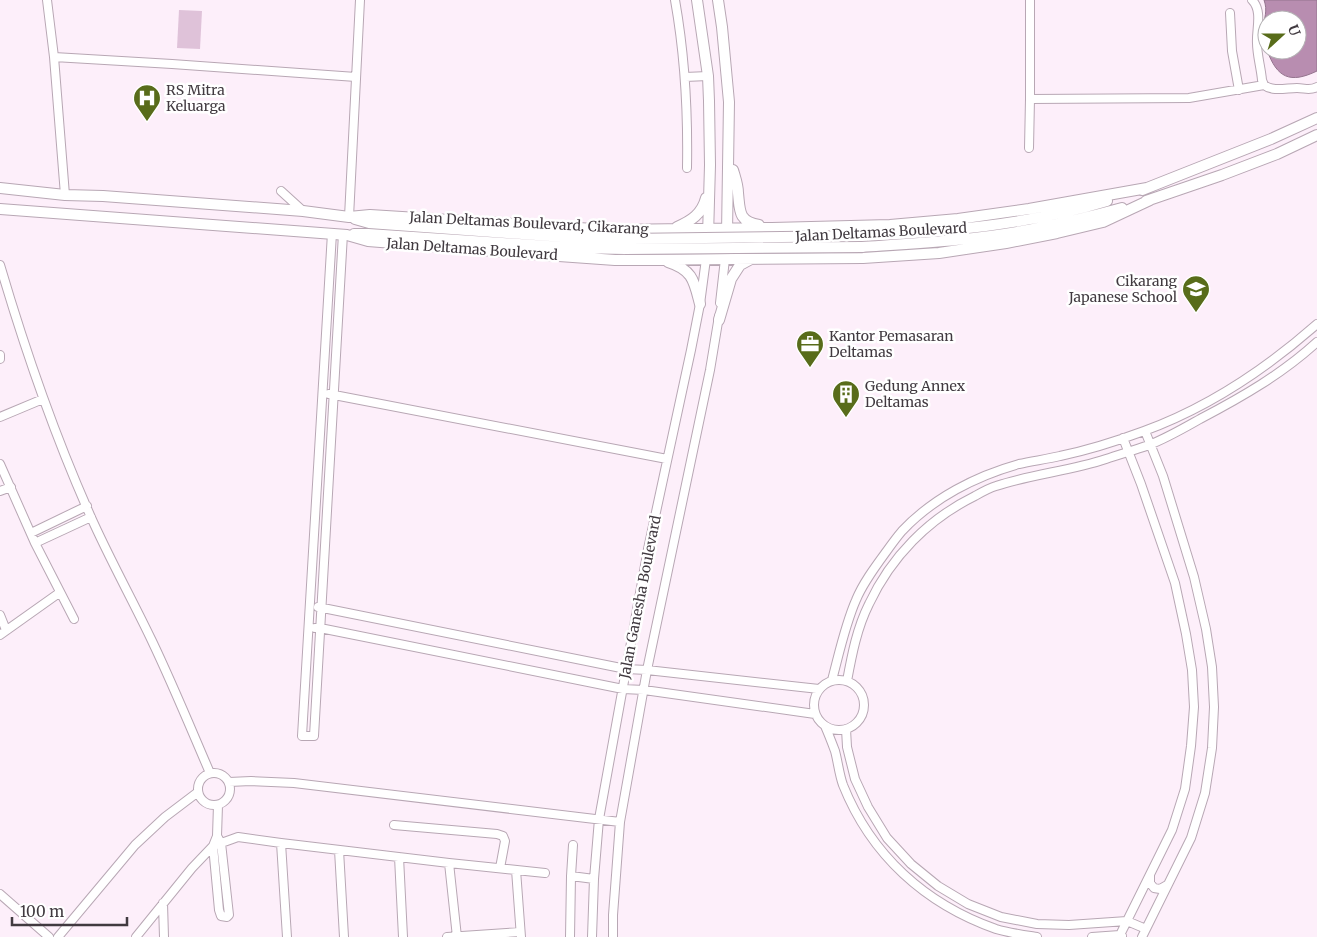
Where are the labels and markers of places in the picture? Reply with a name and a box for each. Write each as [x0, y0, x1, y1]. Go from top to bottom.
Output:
place label: RS Mitra Keluarga [166, 81, 226, 115]
hospital icon: RS Mitra Keluarga [132, 83, 162, 122]
place label: Cikarang Japanese School [1068, 272, 1178, 306]
school or university icon: Cikarang Japanese School [1181, 274, 1211, 313]
place label: Kantor Pemasaran Deltamas [829, 327, 954, 361]
office icon: Kantor Pemasaran Deltamas [795, 329, 825, 368]
place label: Gedung Annex Deltamas [865, 377, 966, 411]
building icon: Gedung Annex Deltamas [831, 379, 861, 418]

